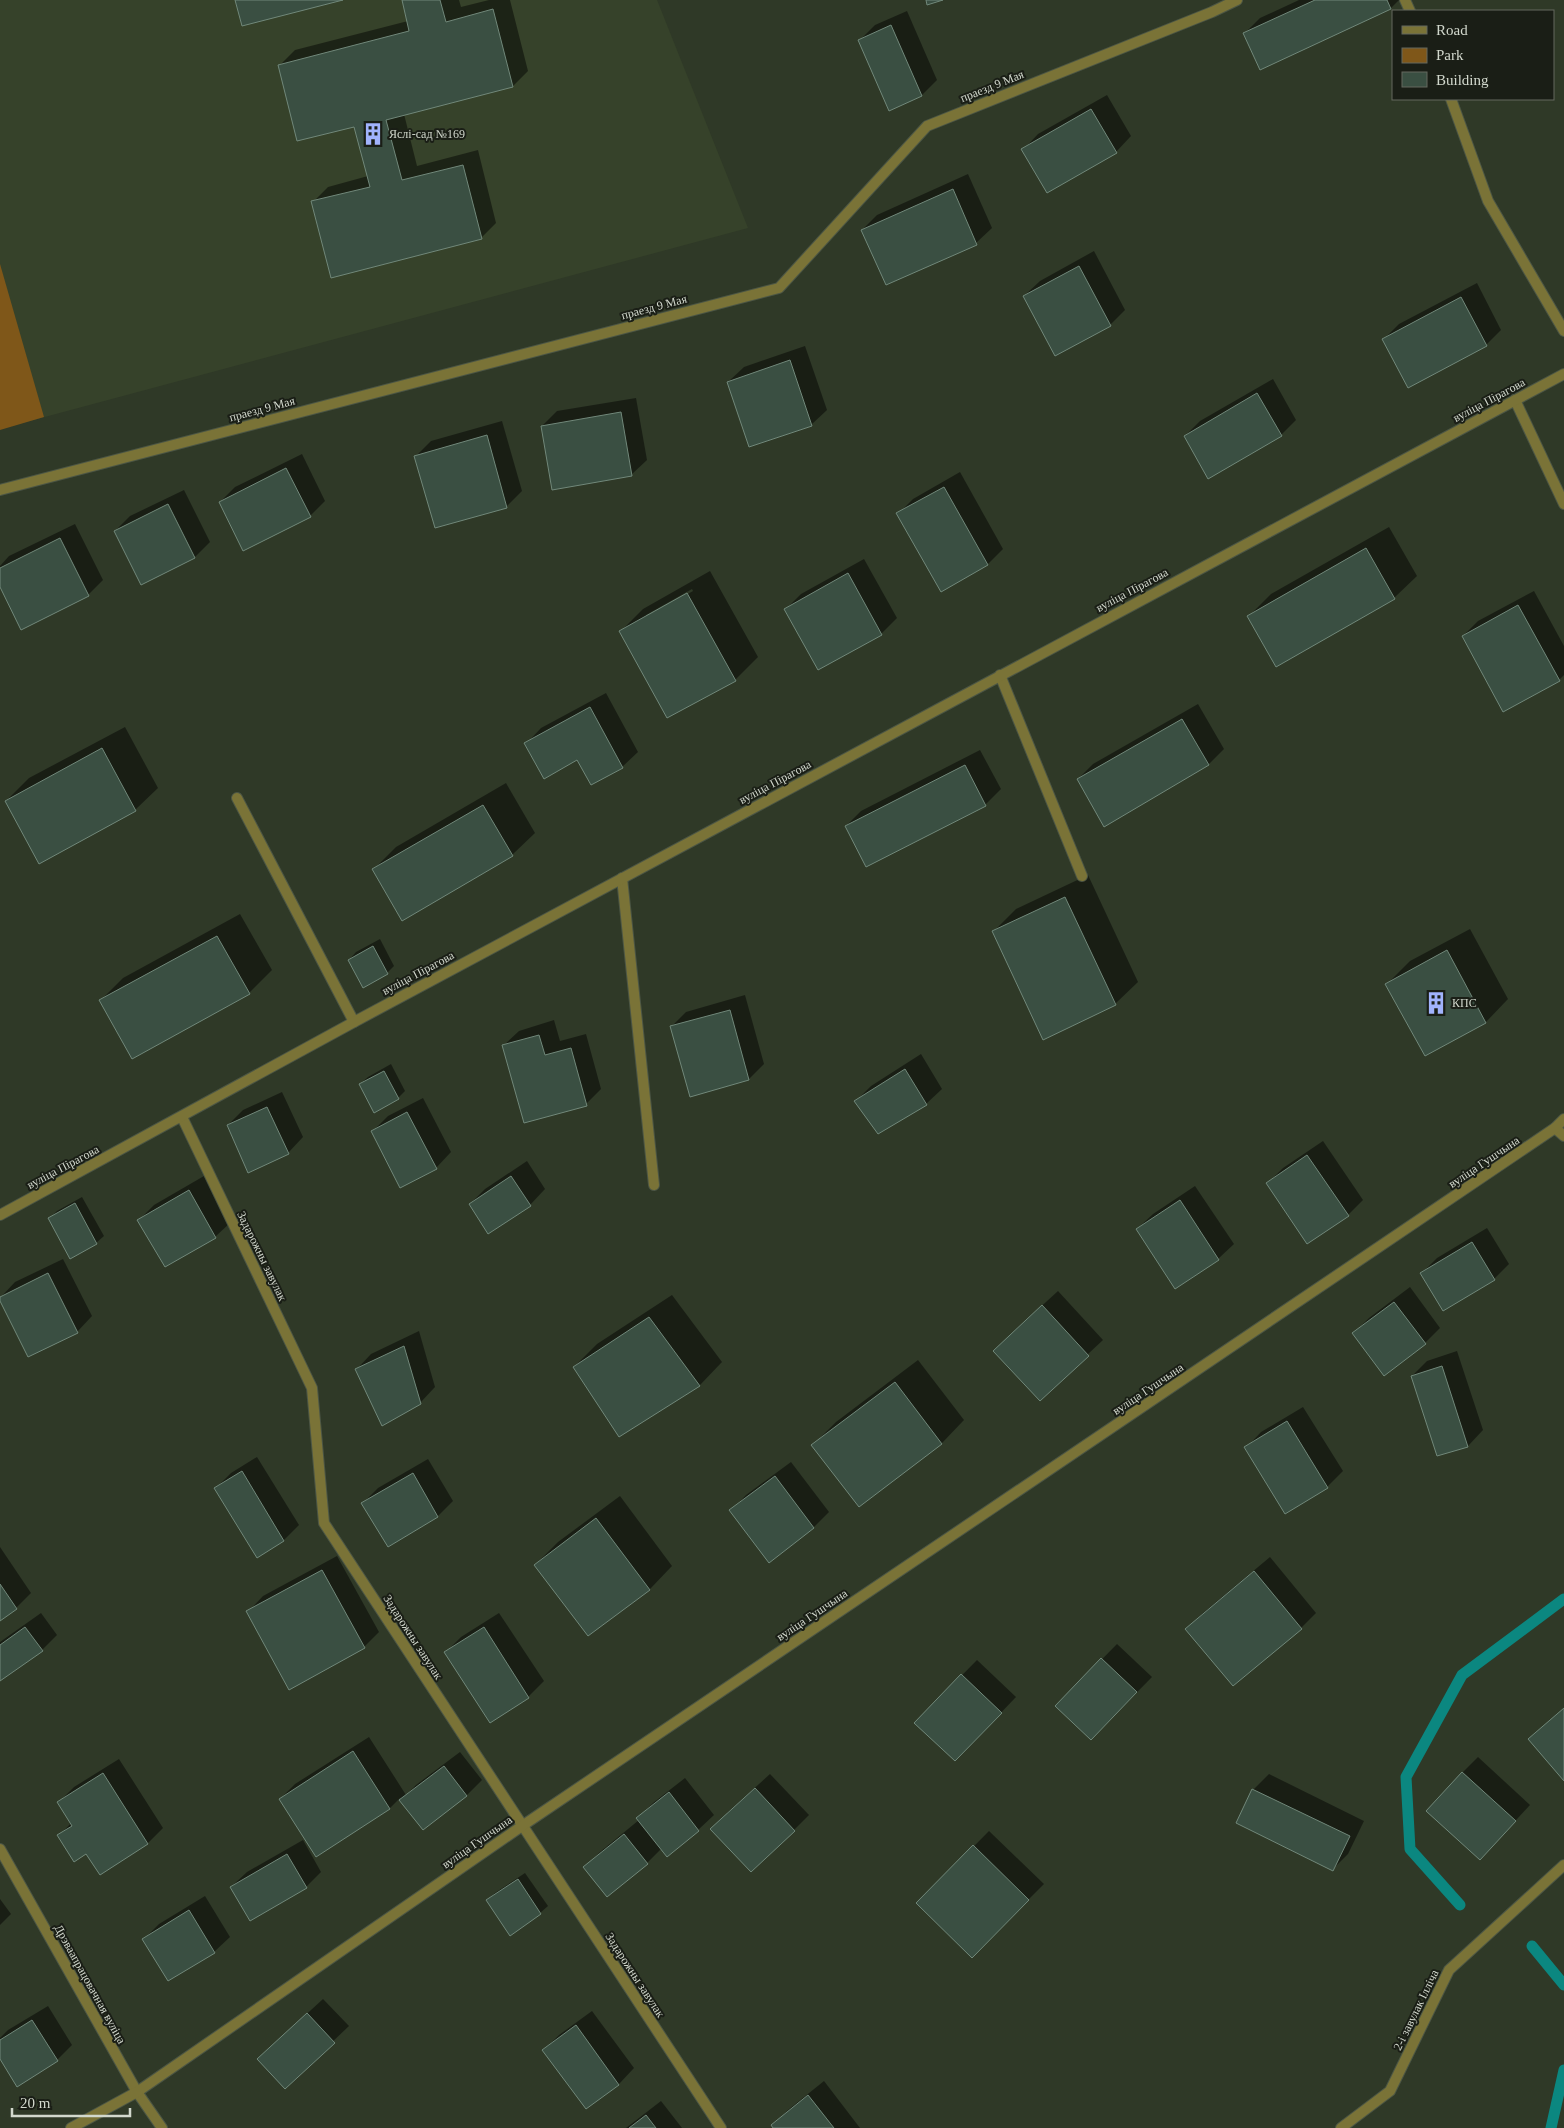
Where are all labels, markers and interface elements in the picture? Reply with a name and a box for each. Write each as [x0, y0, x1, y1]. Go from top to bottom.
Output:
legend [1392, 10, 1554, 100]
text: Road [1436, 22, 1468, 38]
text: Park [1436, 47, 1464, 63]
street label: праезд 9 Мая [958, 67, 1026, 105]
text: Building [1436, 72, 1489, 88]
building icon: Яслі-сад №169 [360, 121, 386, 147]
place label: Яслі-сад №169 [389, 127, 465, 141]
street label: праезд 9 Мая [620, 291, 689, 322]
street label: вуліца Пірагова [1451, 375, 1528, 425]
street label: праезд 9 Мая [228, 393, 297, 424]
street label: вуліца Пірагова [1094, 565, 1171, 615]
street label: вуліца Пірагова [737, 757, 814, 807]
street label: вуліца Пірагова [380, 948, 457, 998]
building icon: КПС [1423, 990, 1449, 1016]
place label: КПС [1452, 996, 1477, 1010]
street label: вуліца Гушчына [1446, 1133, 1523, 1191]
street label: вуліца Пірагова [25, 1142, 102, 1192]
street label: Задарожны завулак [234, 1209, 290, 1303]
street label: вуліца Гушчына [1110, 1360, 1187, 1418]
street label: вуліца Гушчына [774, 1586, 851, 1644]
street label: Задарожны завулак [380, 1592, 446, 1682]
street label: вуліца Гушчына [439, 1812, 515, 1871]
street label: Дрэваапрацовачная вуліца [51, 1922, 129, 2047]
street label: Задарожны завулак [602, 1930, 668, 2020]
street label: 2-і завулак Ілліча [1390, 1967, 1442, 2053]
scale bar [12, 2086, 130, 2118]
text: 20 m [20, 2095, 51, 2111]

